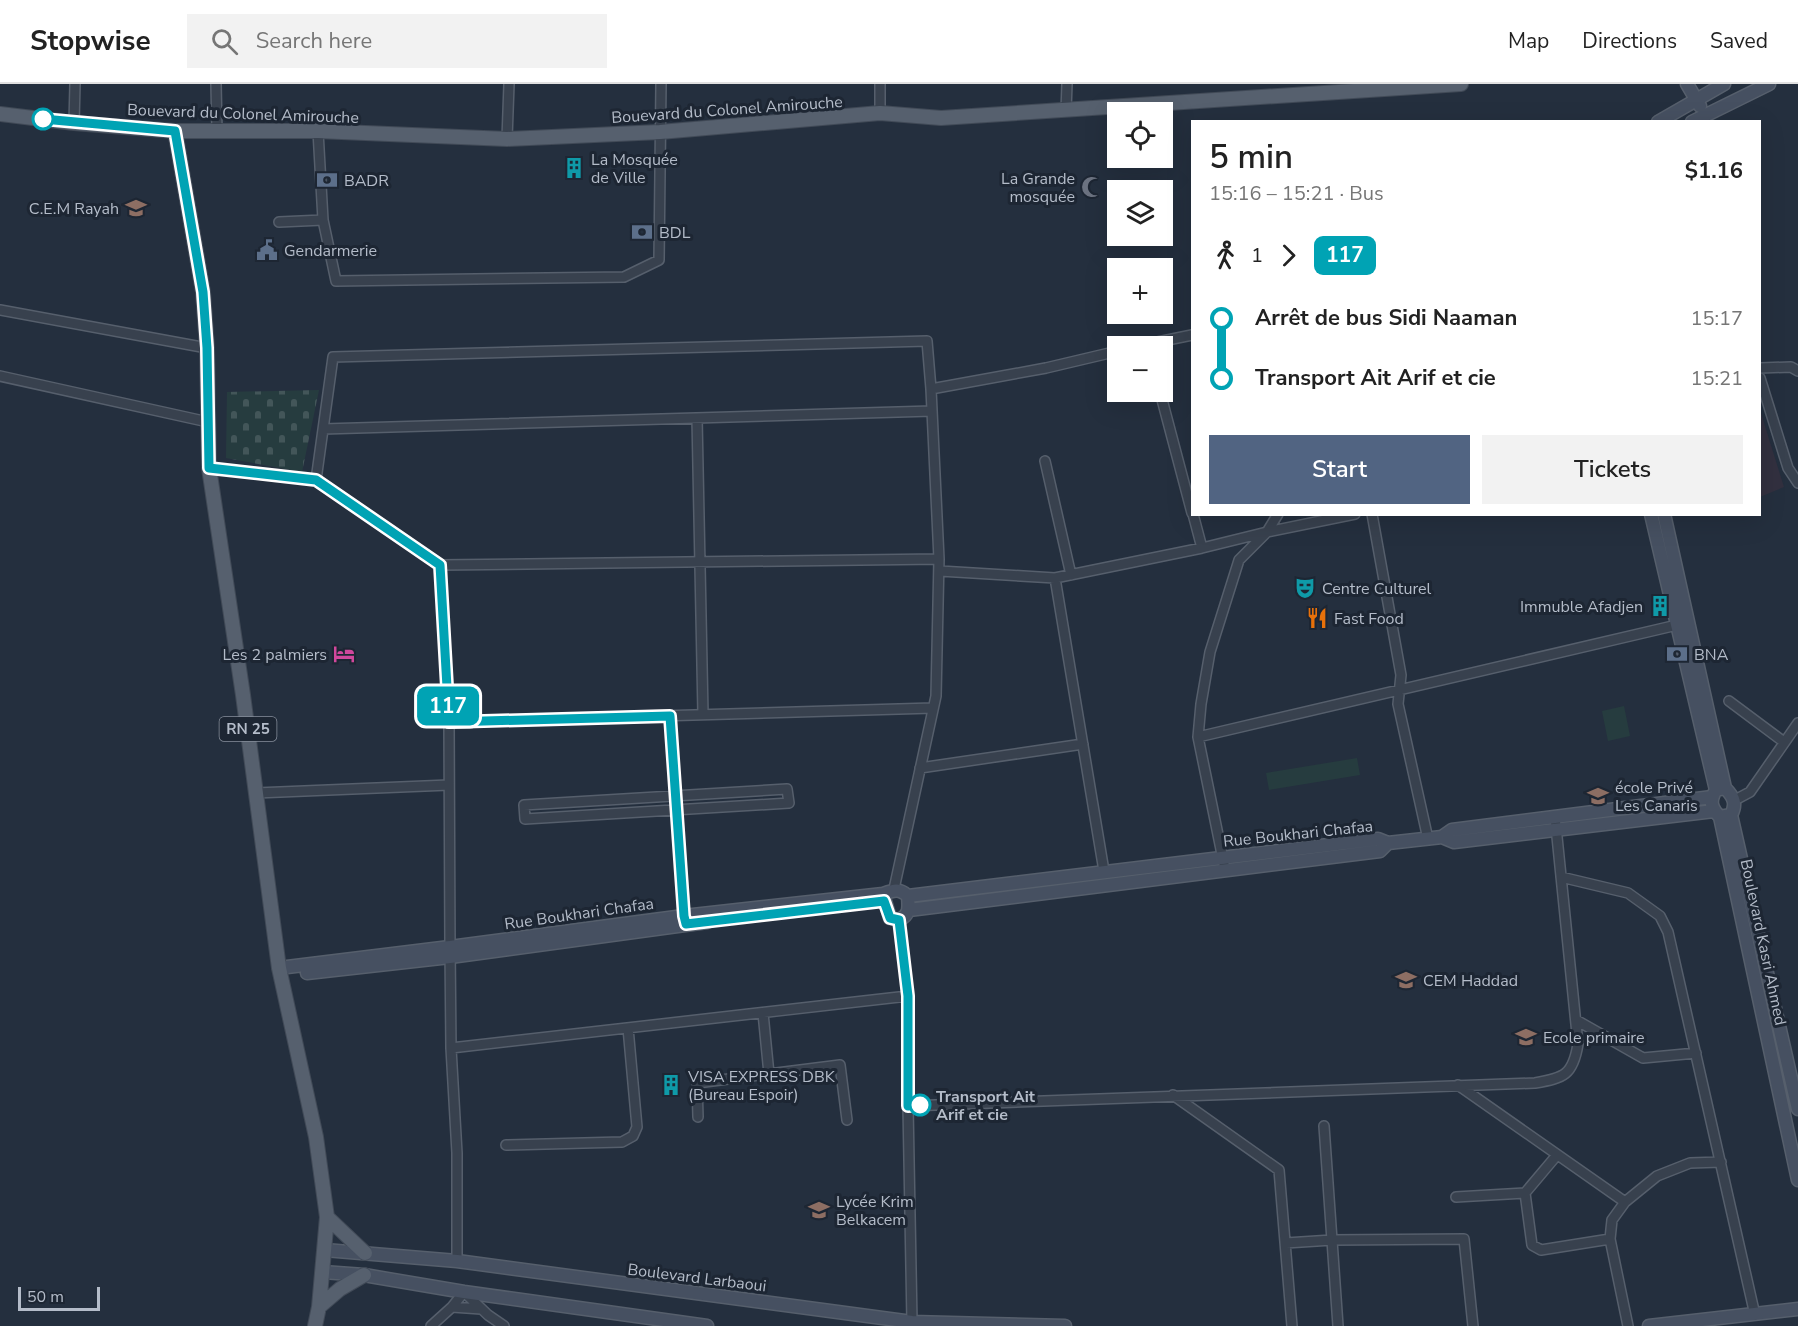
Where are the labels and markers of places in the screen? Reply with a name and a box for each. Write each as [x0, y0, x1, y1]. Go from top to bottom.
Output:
unlabelled marker [32, 108, 54, 130]
place label: La Mosquée de Ville [591, 149, 678, 189]
building icon: La Mosquée de Ville [562, 156, 586, 180]
bank icon: BADR [315, 168, 339, 192]
place label: La Grande mosquée [1001, 168, 1075, 208]
place label: BADR [344, 170, 389, 192]
mosque icon: La Grande mosquée [1080, 175, 1104, 199]
school or university icon: C.E.M Rayah [124, 196, 148, 220]
place label: C.E.M Rayah [29, 198, 119, 220]
bank icon: BDL [630, 220, 654, 244]
place label: BDL [659, 222, 691, 244]
public building icon: Gendarmerie [255, 238, 279, 262]
place label: Gendarmerie [284, 240, 377, 262]
theatre icon: Centre Culturel [1293, 576, 1317, 600]
place label: Centre Culturel [1322, 578, 1432, 600]
building icon: Immuble Afadjen [1648, 594, 1672, 618]
place label: Immuble Afadjen [1520, 596, 1643, 618]
restaurant icon: Fast Food [1305, 606, 1329, 630]
place label: Fast Food [1334, 608, 1404, 630]
hotel icon: Les 2 palmiers [332, 642, 356, 666]
bank icon: BNA [1665, 642, 1689, 666]
place label: Les 2 palmiers [223, 644, 327, 666]
place label: BNA [1694, 644, 1729, 666]
place label: école Privé Les Canaris [1615, 777, 1698, 817]
school or university icon: école Privé Les Canaris [1586, 784, 1610, 808]
school or university icon: CEM Haddad [1394, 968, 1418, 992]
place label: CEM Haddad [1423, 970, 1518, 992]
school or university icon: Ecole primaire [1514, 1025, 1538, 1049]
place label: Ecole primaire [1543, 1027, 1644, 1049]
place label: VISA EXPRESS DBK (Bureau Espoir) [687, 1066, 836, 1106]
building icon: VISA EXPRESS DBK (Bureau Espoir) [659, 1073, 683, 1097]
place label: Transport Ait Arif et cie [936, 1086, 1036, 1126]
marker: Transport Ait Arif et cie [909, 1094, 931, 1116]
place label: Lycée Krim Belkacem [836, 1191, 914, 1231]
school or university icon: Lycée Krim Belkacem [807, 1198, 831, 1222]

